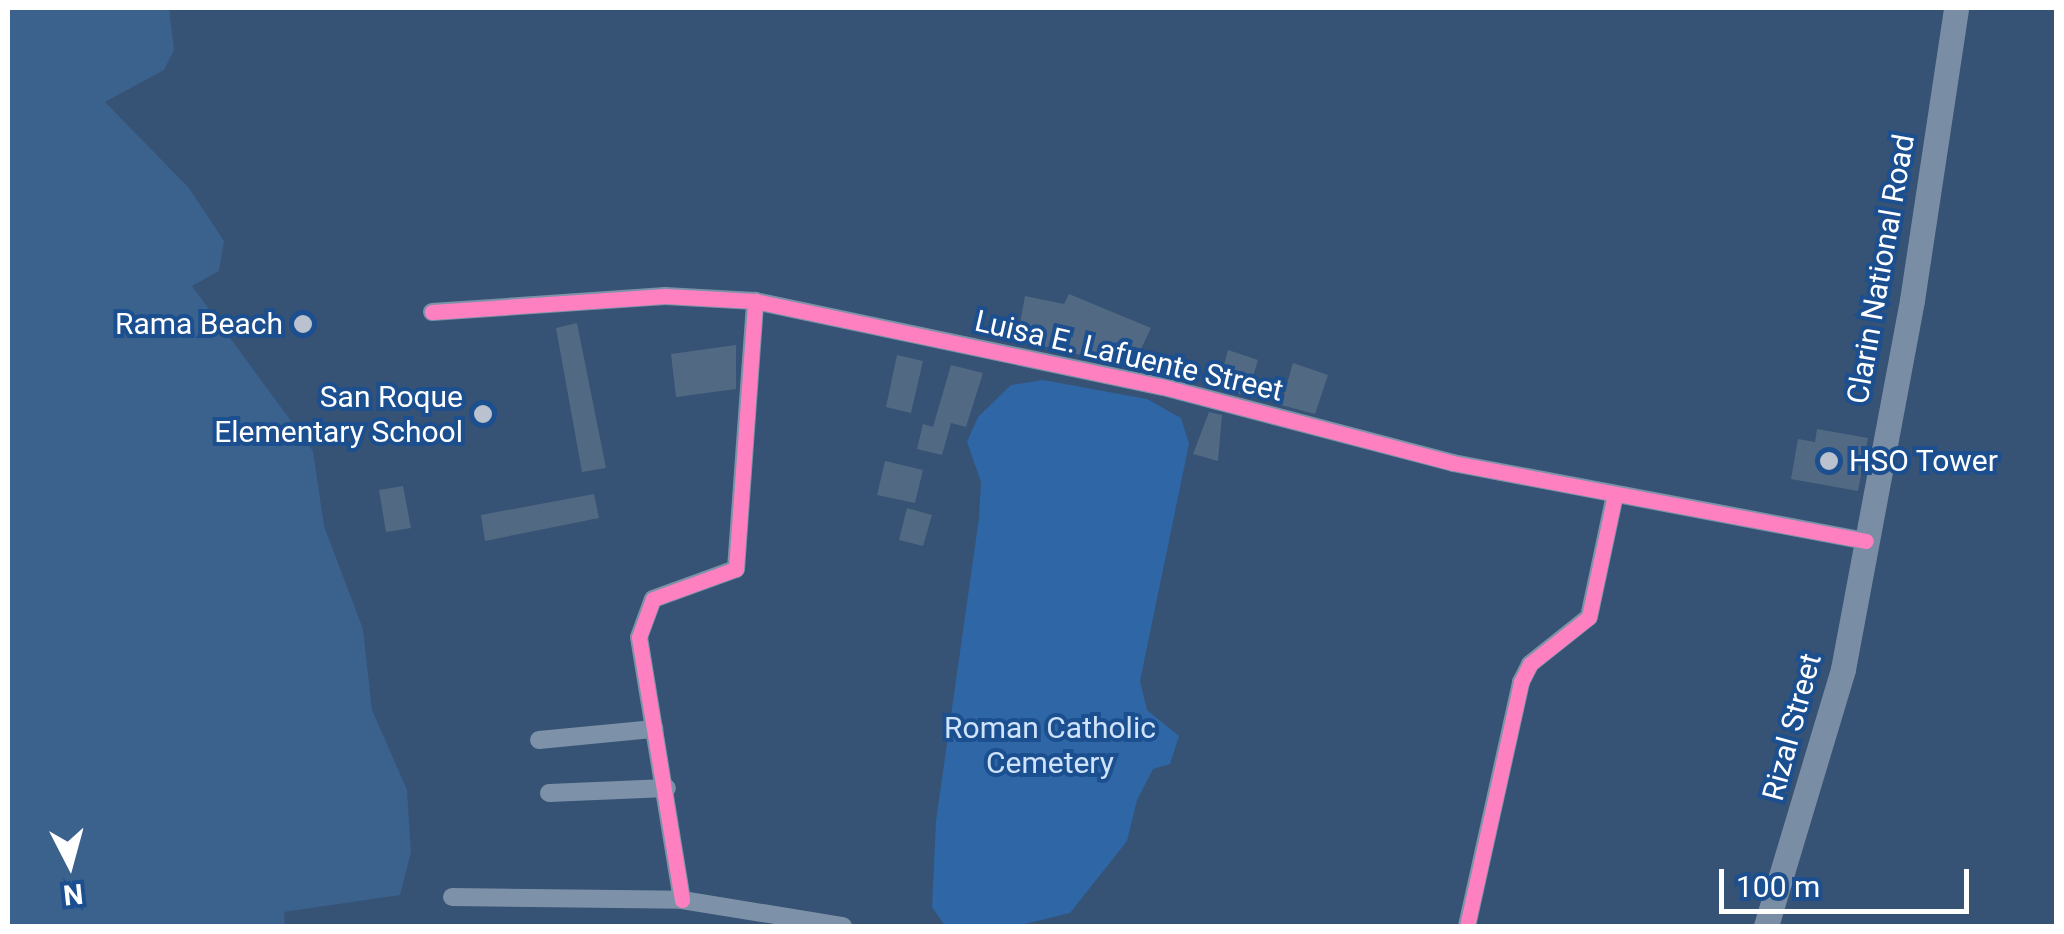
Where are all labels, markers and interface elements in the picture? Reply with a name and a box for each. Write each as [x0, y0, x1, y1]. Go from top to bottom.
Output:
street label: Clarin National Road [1840, 131, 1922, 407]
street label: Luisa E. Lafuente Street [971, 303, 1287, 409]
place label: Rama Beach [115, 306, 283, 342]
marker: Rama Beach [292, 313, 314, 335]
place label: San Roque Elementary School [214, 379, 463, 450]
marker: San Roque Elementary School [472, 403, 494, 425]
place label: HSO Tower [1849, 443, 1998, 479]
marker: HSO Tower [1818, 450, 1840, 472]
street label: Rizal Street [1755, 649, 1829, 805]
park label: Roman Catholic Cemetery [944, 710, 1156, 780]
north arrow [20, 814, 120, 914]
scale bar [1724, 849, 1974, 911]
text: 100 m [1736, 869, 1820, 904]
text: N [62, 877, 85, 912]

